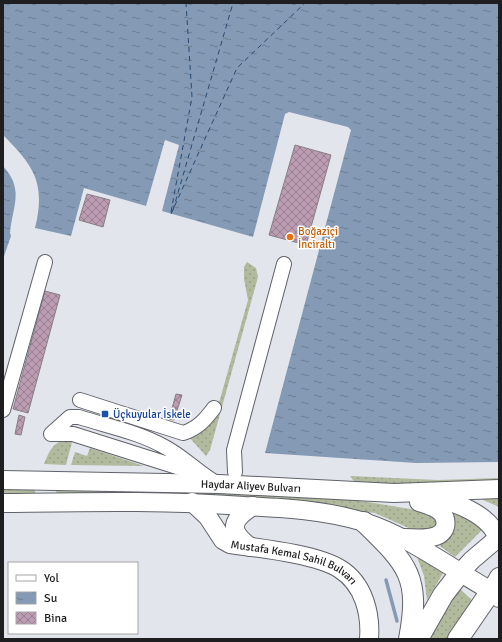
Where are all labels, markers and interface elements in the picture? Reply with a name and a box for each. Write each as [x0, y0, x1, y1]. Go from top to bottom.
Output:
place label: Boğaziçi İnciraltı [298, 225, 338, 251]
marker: Boğaziçi İnciraltı [285, 232, 295, 242]
place label: Üçkuyular İskele [113, 407, 191, 421]
marker: Üçkuyular İskele [100, 409, 110, 419]
street label: Haydar Aliyev Bulvarı [201, 477, 301, 495]
street label: Mustafa Kemal Sahil Bulvarı [230, 538, 360, 587]
legend [8, 562, 138, 634]
text: Yol [44, 571, 60, 586]
text: Su [44, 591, 57, 606]
text: Bina [44, 611, 67, 626]

